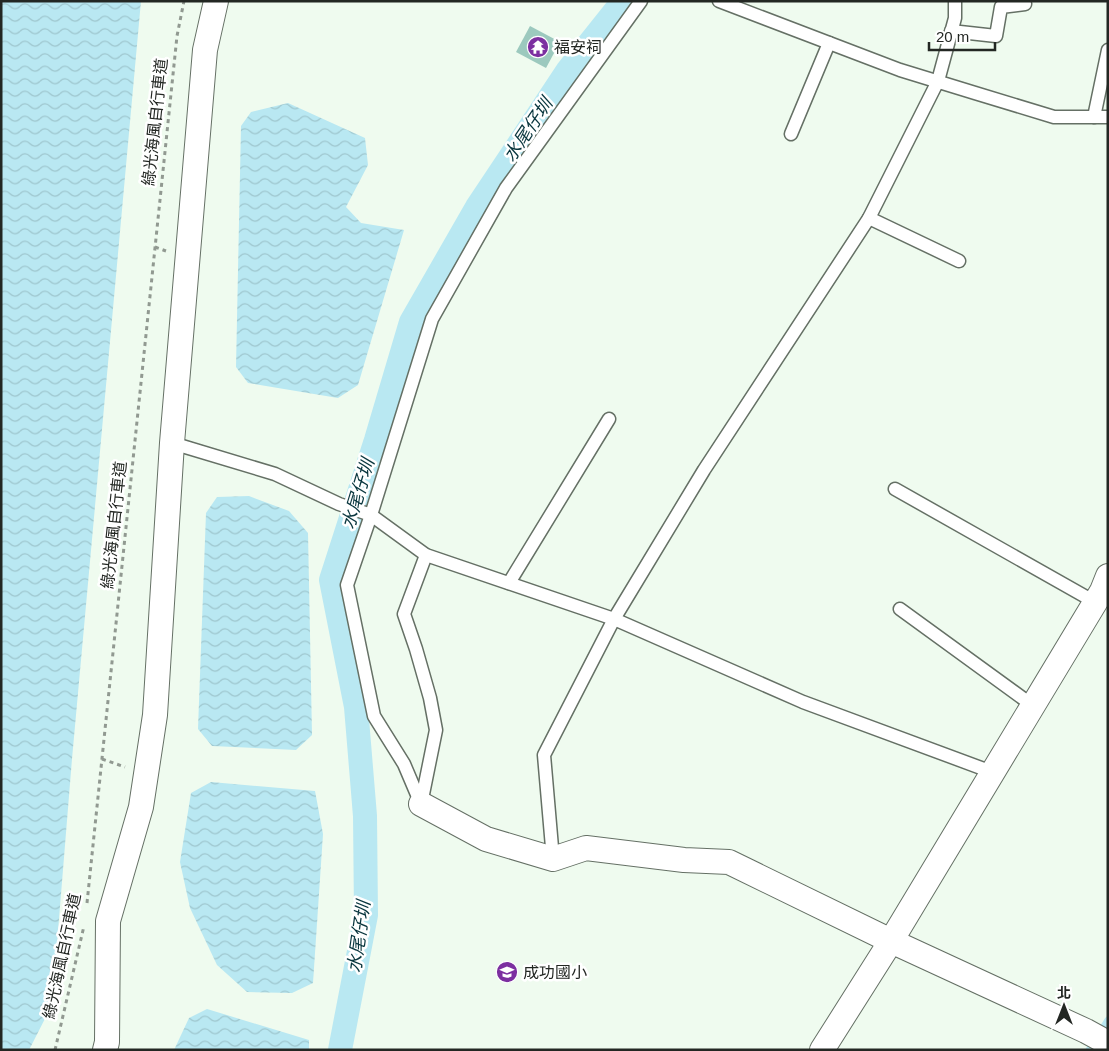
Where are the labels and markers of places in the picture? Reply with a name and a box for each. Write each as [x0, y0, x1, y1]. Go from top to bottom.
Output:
temple icon: 福安祠 [526, 35, 550, 59]
place label: 福安祠 [554, 39, 602, 56]
school or university icon: 成功國小 [495, 960, 519, 984]
place label: 成功國小 [523, 964, 587, 981]

